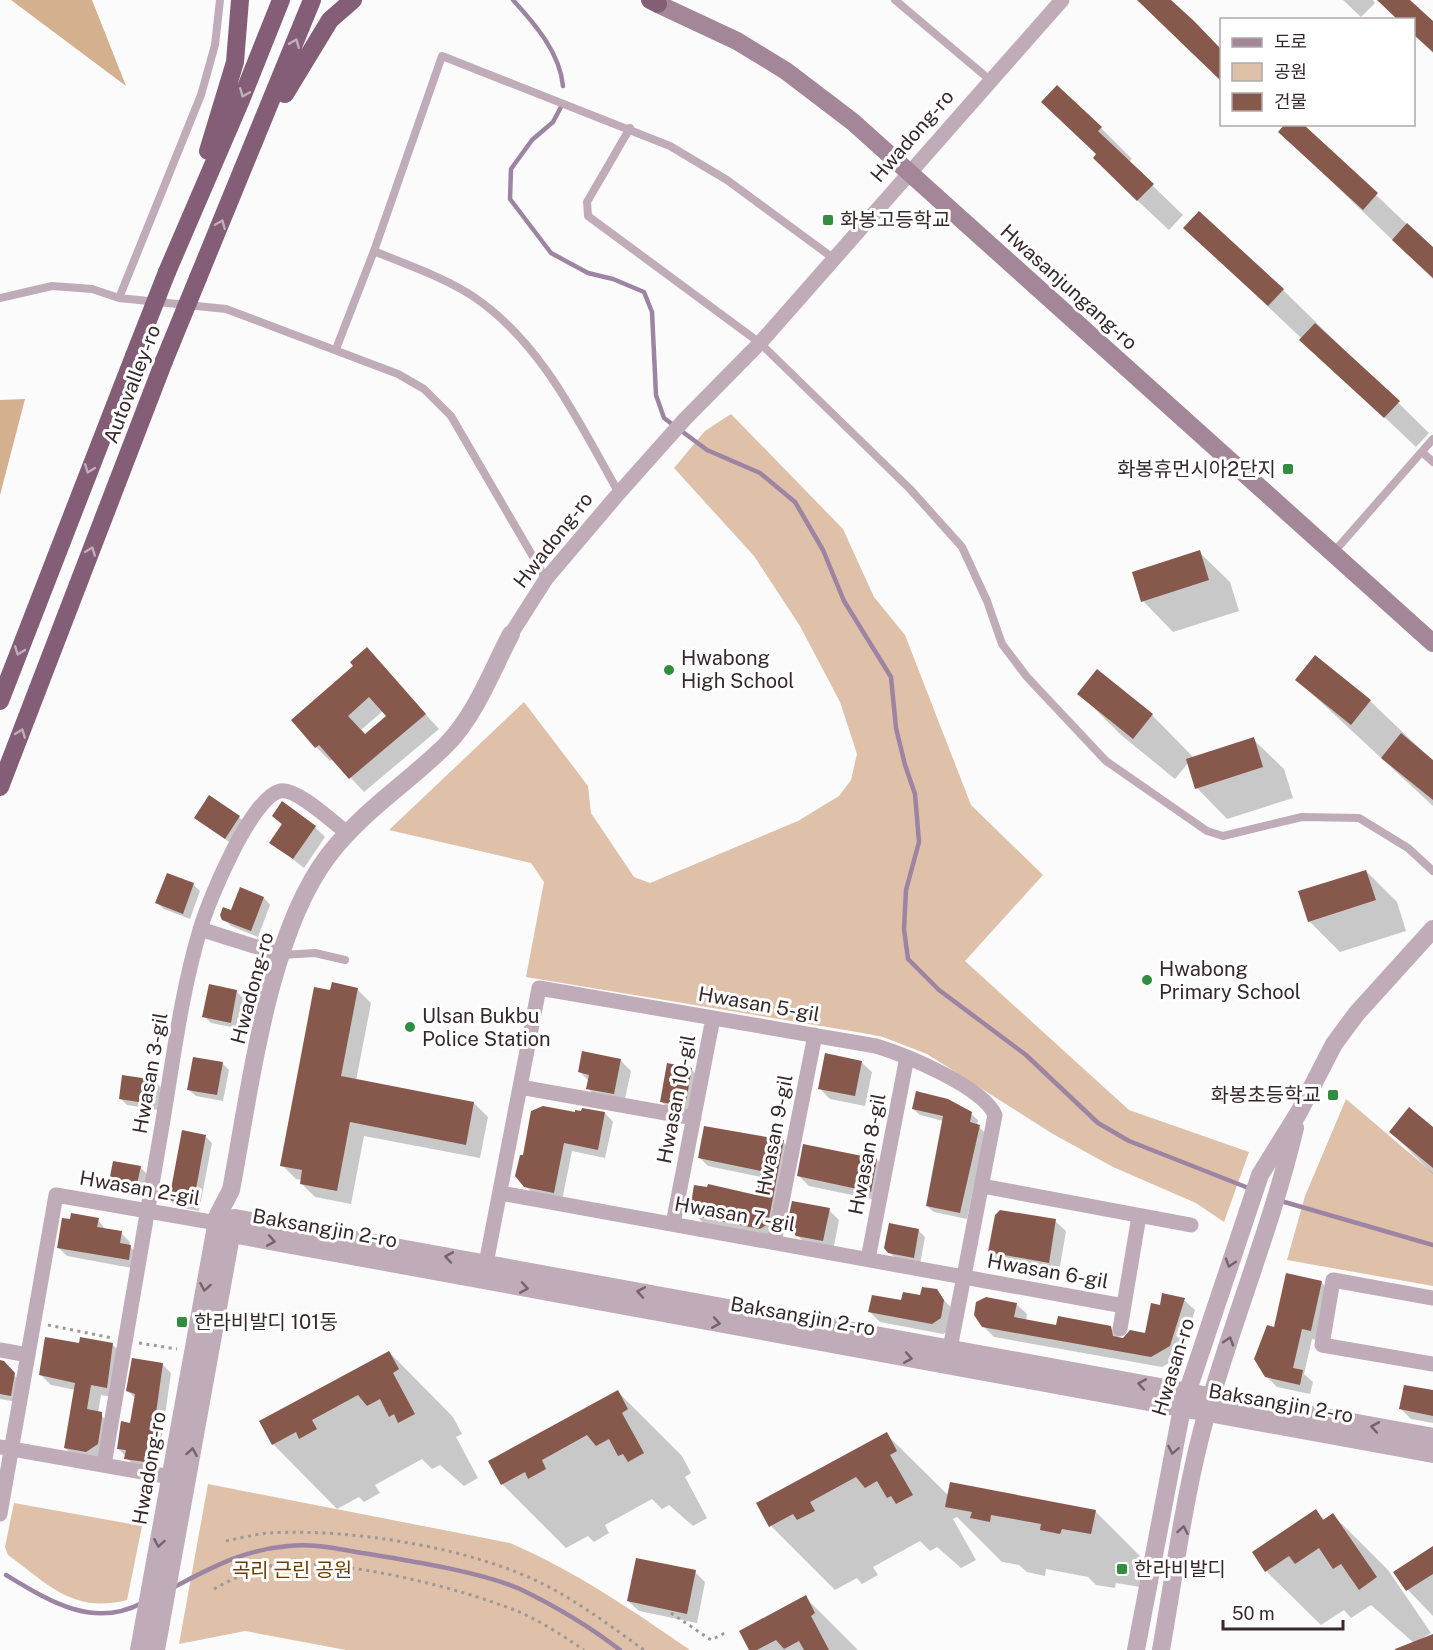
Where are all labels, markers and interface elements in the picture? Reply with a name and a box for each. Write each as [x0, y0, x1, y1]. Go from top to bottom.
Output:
legend [1220, 18, 1415, 126]
text: 도로 [1274, 31, 1307, 52]
one-way arrow [288, 39, 300, 50]
text: 공원 [1274, 61, 1307, 82]
street label: Hwadong-ro [865, 85, 959, 187]
one-way arrow [239, 87, 251, 98]
text: 건물 [1274, 91, 1307, 112]
place label: 화봉고등학교 [840, 208, 950, 232]
marker: 화봉고등학교 [821, 213, 835, 227]
one-way arrow [214, 219, 226, 230]
street label: Hwasanjungang-ro [996, 219, 1142, 355]
street label: Autovalley-ro [98, 321, 166, 447]
place label: 화봉휴먼시아2단지 [1117, 457, 1276, 481]
marker: 화봉휴먼시아2단지 [1281, 462, 1295, 476]
one-way arrow [84, 463, 96, 474]
street label: Hwadong-ro [508, 487, 598, 593]
one-way arrow [84, 546, 96, 557]
one-way arrow [14, 645, 26, 656]
place label: Hwabong High School [681, 646, 794, 693]
marker: Hwabong High School [662, 663, 676, 677]
one-way arrow [14, 728, 26, 739]
street label: Hwadong-ro [226, 929, 278, 1047]
place label: Hwabong Primary School [1159, 957, 1301, 1004]
marker: Hwabong Primary School [1140, 973, 1154, 987]
street label: Hwasan 5-gil [696, 981, 822, 1027]
place label: Ulsan Bukbu Police Station [422, 1004, 551, 1051]
street label: Hwasan 3-gil [128, 1010, 172, 1136]
marker: Ulsan Bukbu Police Station [403, 1020, 417, 1034]
street label: Hwasan 10-gil [652, 1033, 700, 1165]
street label: Hwasan 9-gil [751, 1072, 797, 1198]
place label: 화봉초등학교 [1211, 1083, 1321, 1107]
marker: 화봉초등학교 [1326, 1088, 1340, 1102]
street label: Hwasan 8-gil [843, 1091, 891, 1217]
street label: Hwasan 2-gil [78, 1166, 202, 1210]
street label: Hwasan 7-gil [673, 1192, 797, 1236]
street label: Baksangjin 2-ro [251, 1203, 399, 1253]
one-way arrow [265, 1234, 275, 1247]
street label: Hwasan 6-gil [985, 1249, 1111, 1293]
one-way arrow [444, 1251, 454, 1264]
one-way arrow [1224, 1257, 1237, 1268]
one-way arrow [199, 1281, 212, 1291]
one-way arrow [519, 1281, 529, 1294]
one-way arrow [636, 1286, 646, 1299]
street label: Baksangjin 2-ro [729, 1291, 877, 1341]
place label: 한라비발디 101동 [194, 1310, 338, 1334]
marker: 한라비발디 101동 [175, 1315, 189, 1329]
street label: Hwasan-ro [1147, 1315, 1199, 1419]
one-way arrow [711, 1316, 721, 1329]
one-way arrow [1222, 1336, 1234, 1347]
one-way arrow [903, 1351, 913, 1364]
one-way arrow [1138, 1378, 1148, 1391]
street label: Baksangjin 2-ro [1207, 1378, 1355, 1428]
street label: Hwadong-ro [127, 1409, 171, 1527]
one-way arrow [1371, 1421, 1380, 1433]
one-way arrow [1167, 1444, 1180, 1454]
one-way arrow [186, 1447, 198, 1456]
one-way arrow [1176, 1526, 1188, 1535]
one-way arrow [153, 1538, 166, 1548]
place label: 한라비발디 [1134, 1557, 1226, 1581]
park label: 곡리 근린 공원 [232, 1558, 352, 1582]
marker: 한라비발디 [1115, 1562, 1129, 1576]
scale bar [1223, 1593, 1343, 1631]
text: 50 m [1232, 1603, 1275, 1624]

